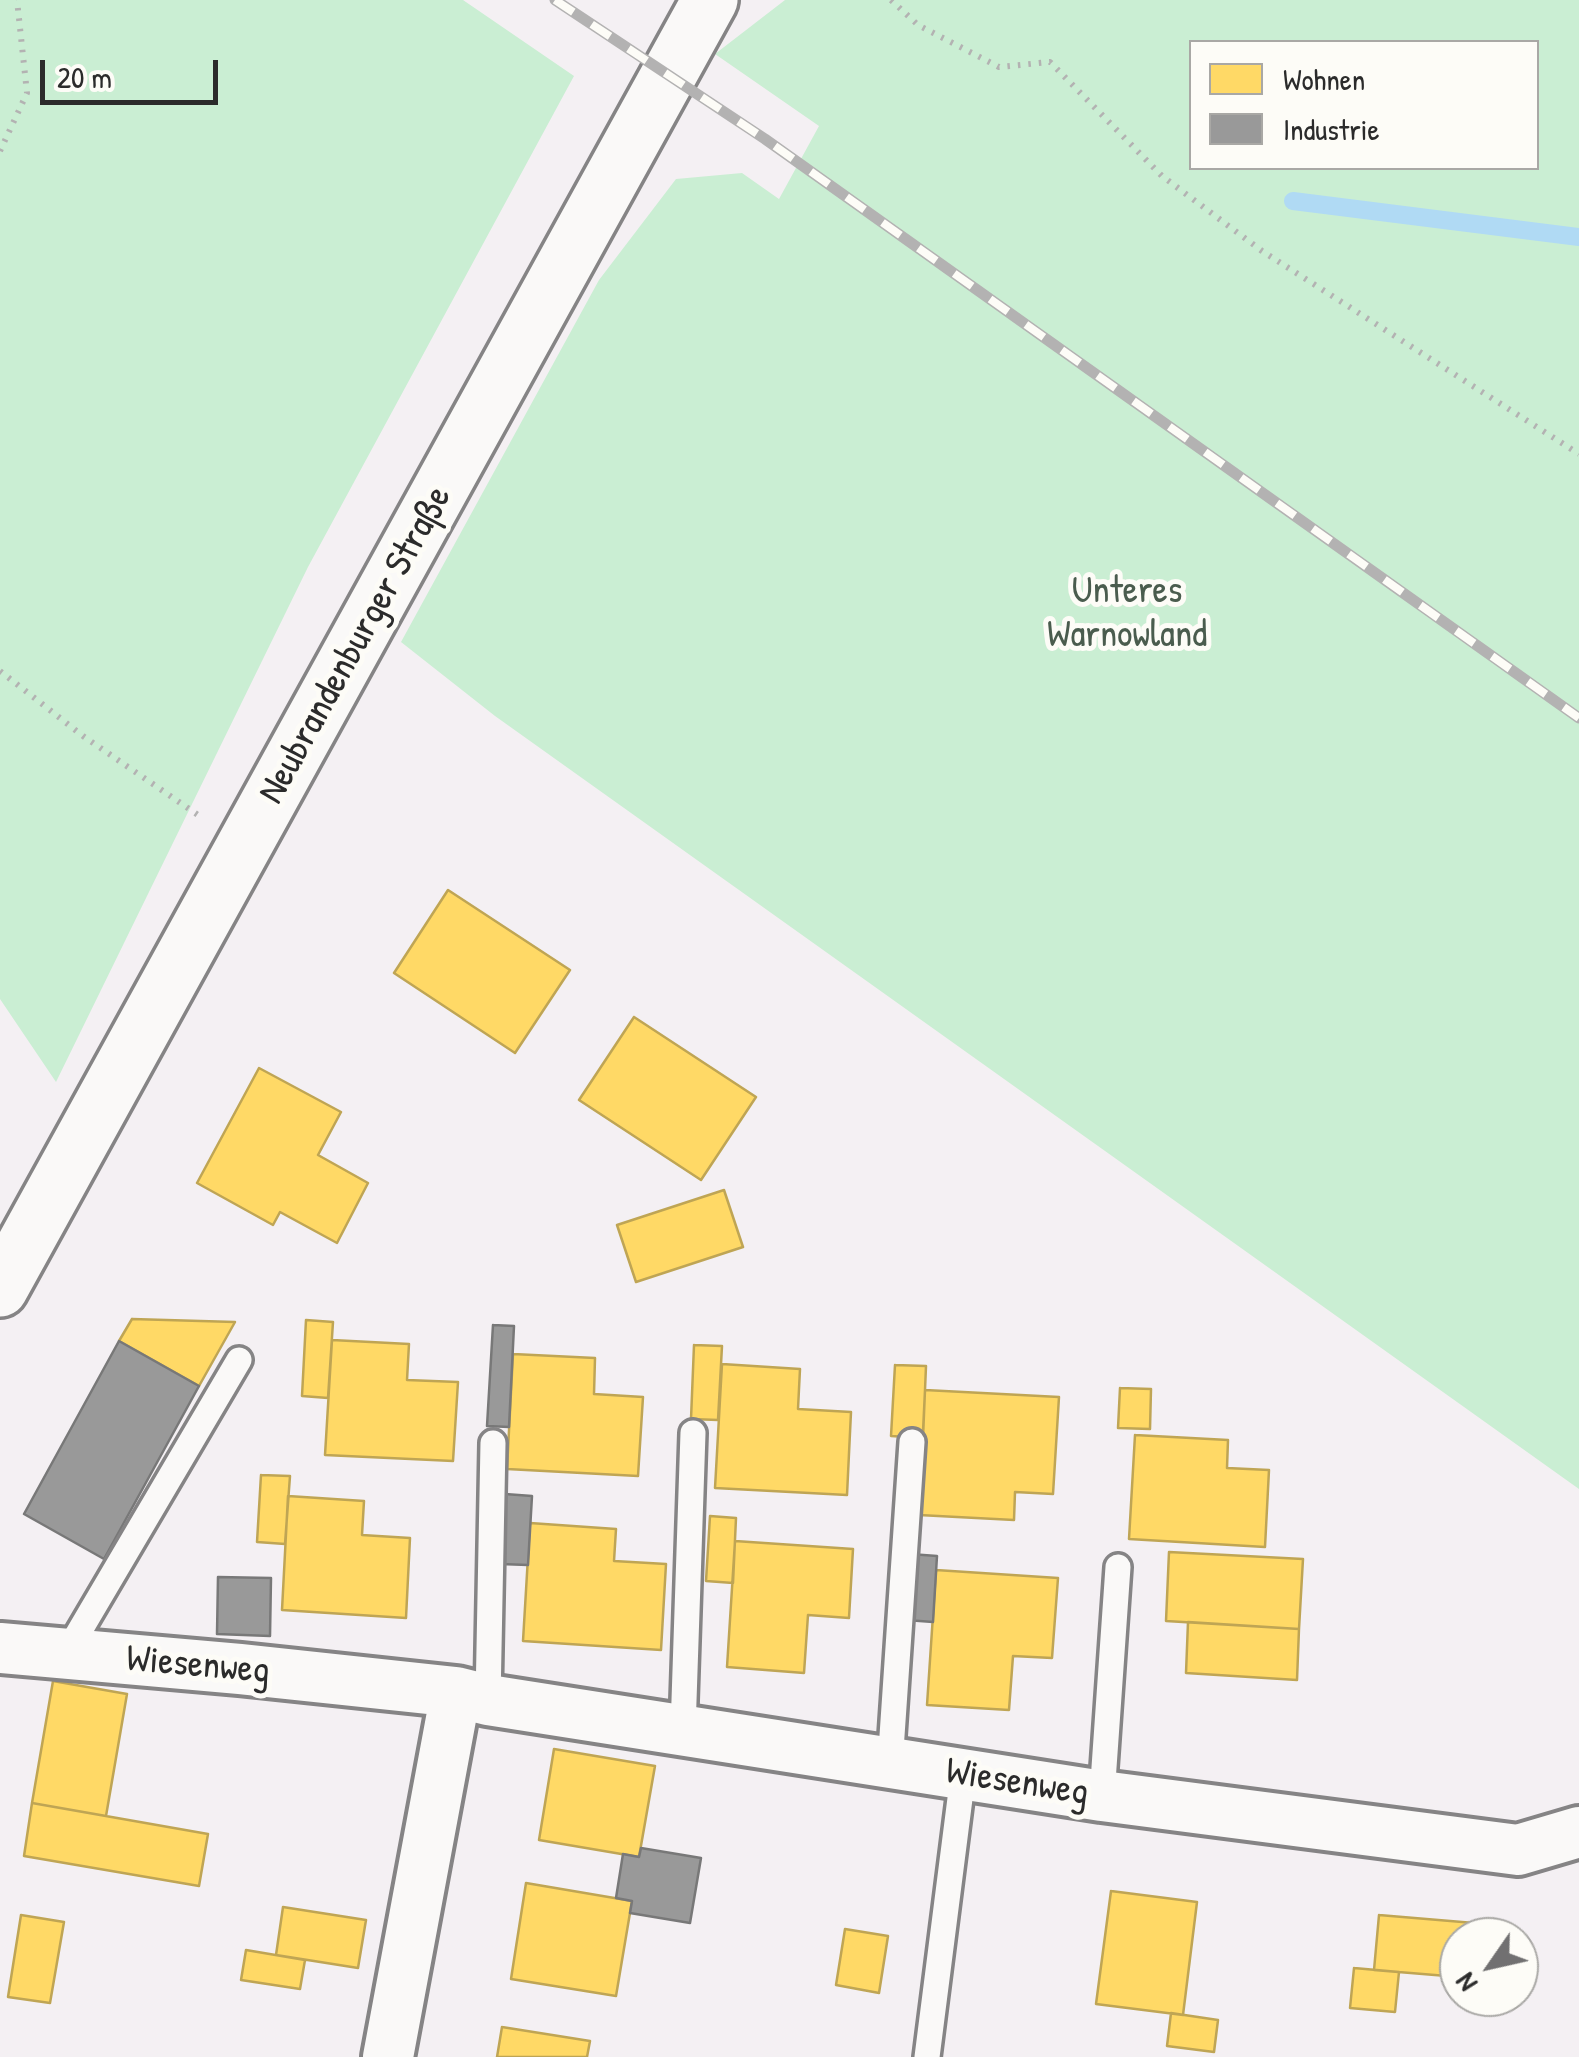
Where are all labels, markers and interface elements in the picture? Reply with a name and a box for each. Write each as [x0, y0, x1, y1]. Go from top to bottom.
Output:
scale bar [45, 40, 222, 102]
legend [1189, 40, 1539, 170]
text: 20 m [57, 57, 112, 97]
text: Wohnen [1283, 59, 1365, 99]
text: Industrie [1283, 109, 1379, 149]
street label: Neubrandenburger Straße [250, 478, 462, 812]
park label: Unteres Warnowland [1047, 569, 1207, 658]
street label: Wiesenweg [124, 1637, 272, 1695]
street label: Wiesenweg [943, 1749, 1091, 1817]
north arrow [1439, 1917, 1539, 2017]
text: N [1446, 1966, 1486, 1999]

